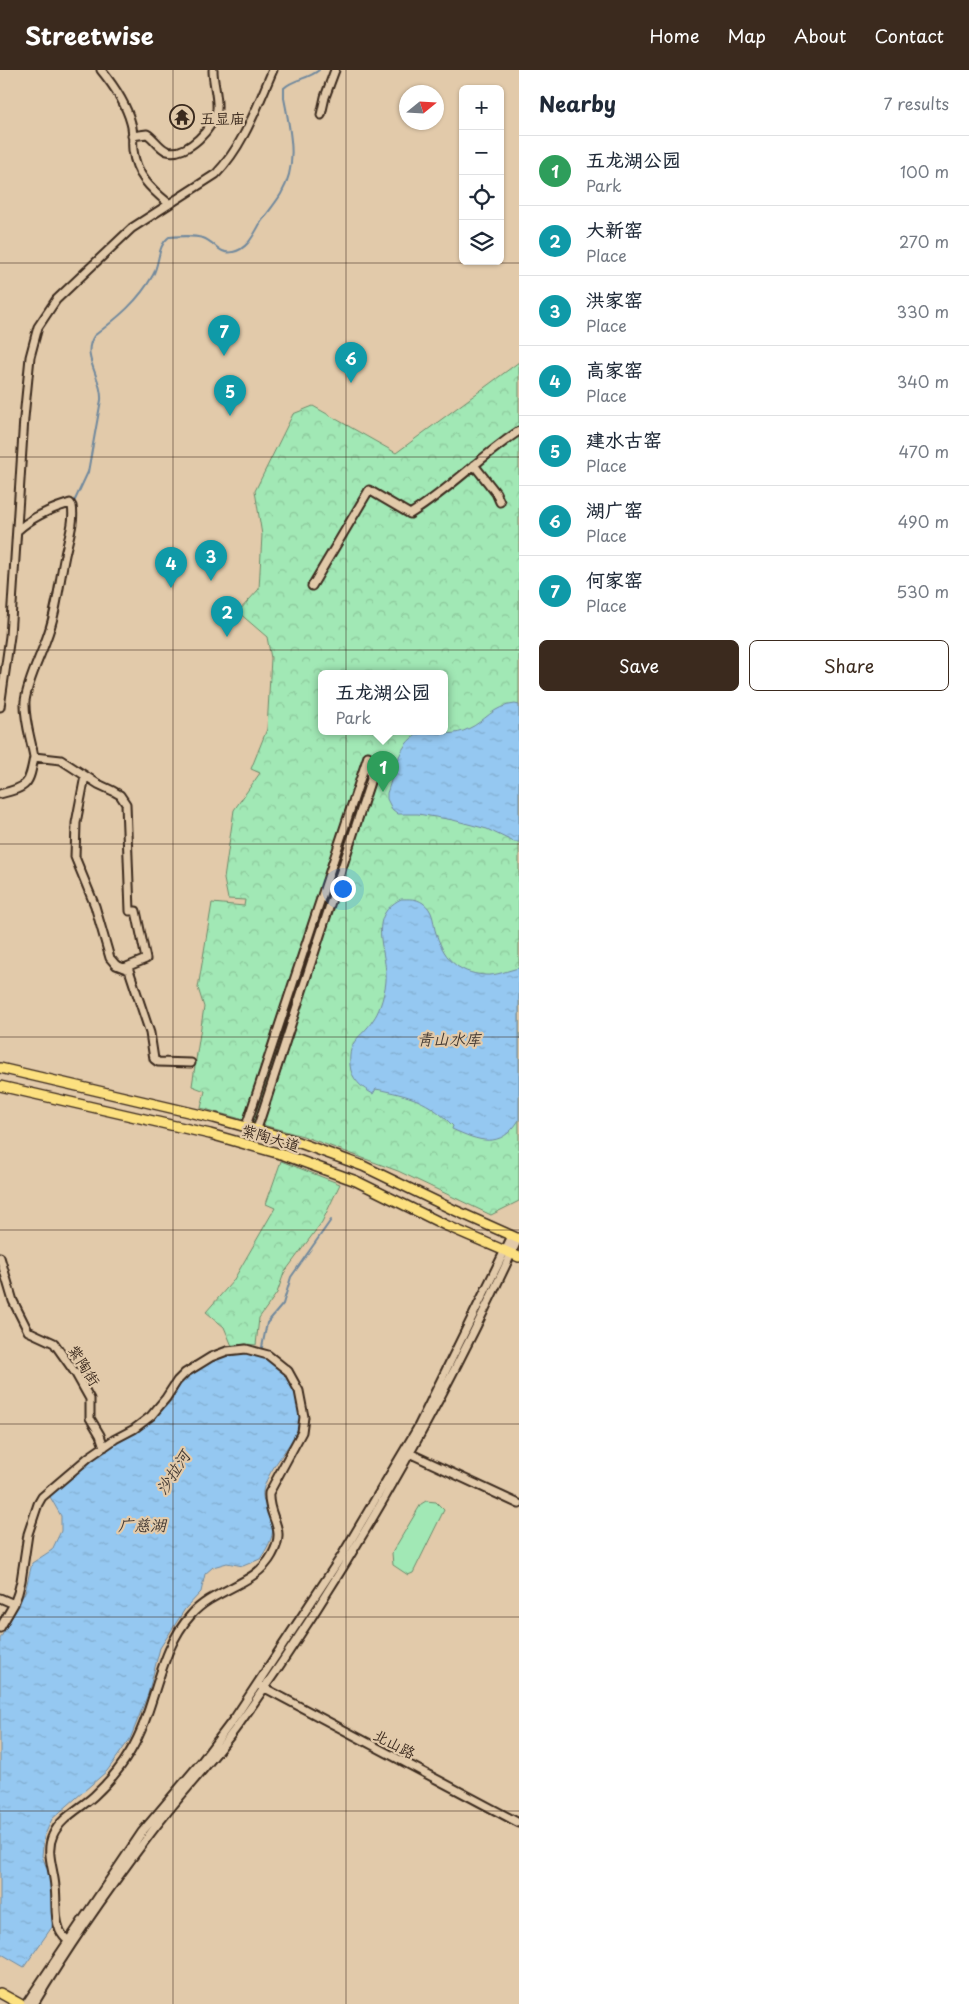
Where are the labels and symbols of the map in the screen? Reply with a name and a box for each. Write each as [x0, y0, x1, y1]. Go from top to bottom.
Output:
north arrow [399, 85, 444, 130]
temple icon: 五显庙 [169, 104, 195, 130]
place label: 五显庙 [200, 106, 245, 129]
pin: 7 [208, 315, 240, 356]
pin: 6 [335, 342, 367, 383]
pin: 5 [214, 375, 246, 416]
pin: 3 [195, 540, 227, 581]
pin: 4 [155, 547, 187, 588]
pin: 2 [211, 596, 243, 637]
pin: 1 [367, 751, 399, 792]
your location [330, 876, 356, 902]
water label: 青山水库 [417, 1026, 483, 1050]
street label: 紫陶大道 [239, 1117, 303, 1157]
street label: 紫陶街 [63, 1340, 107, 1390]
water label: 沙拉河 [149, 1443, 197, 1499]
water label: 广慈湖 [118, 1512, 168, 1536]
street label: 北山路 [370, 1722, 420, 1764]

